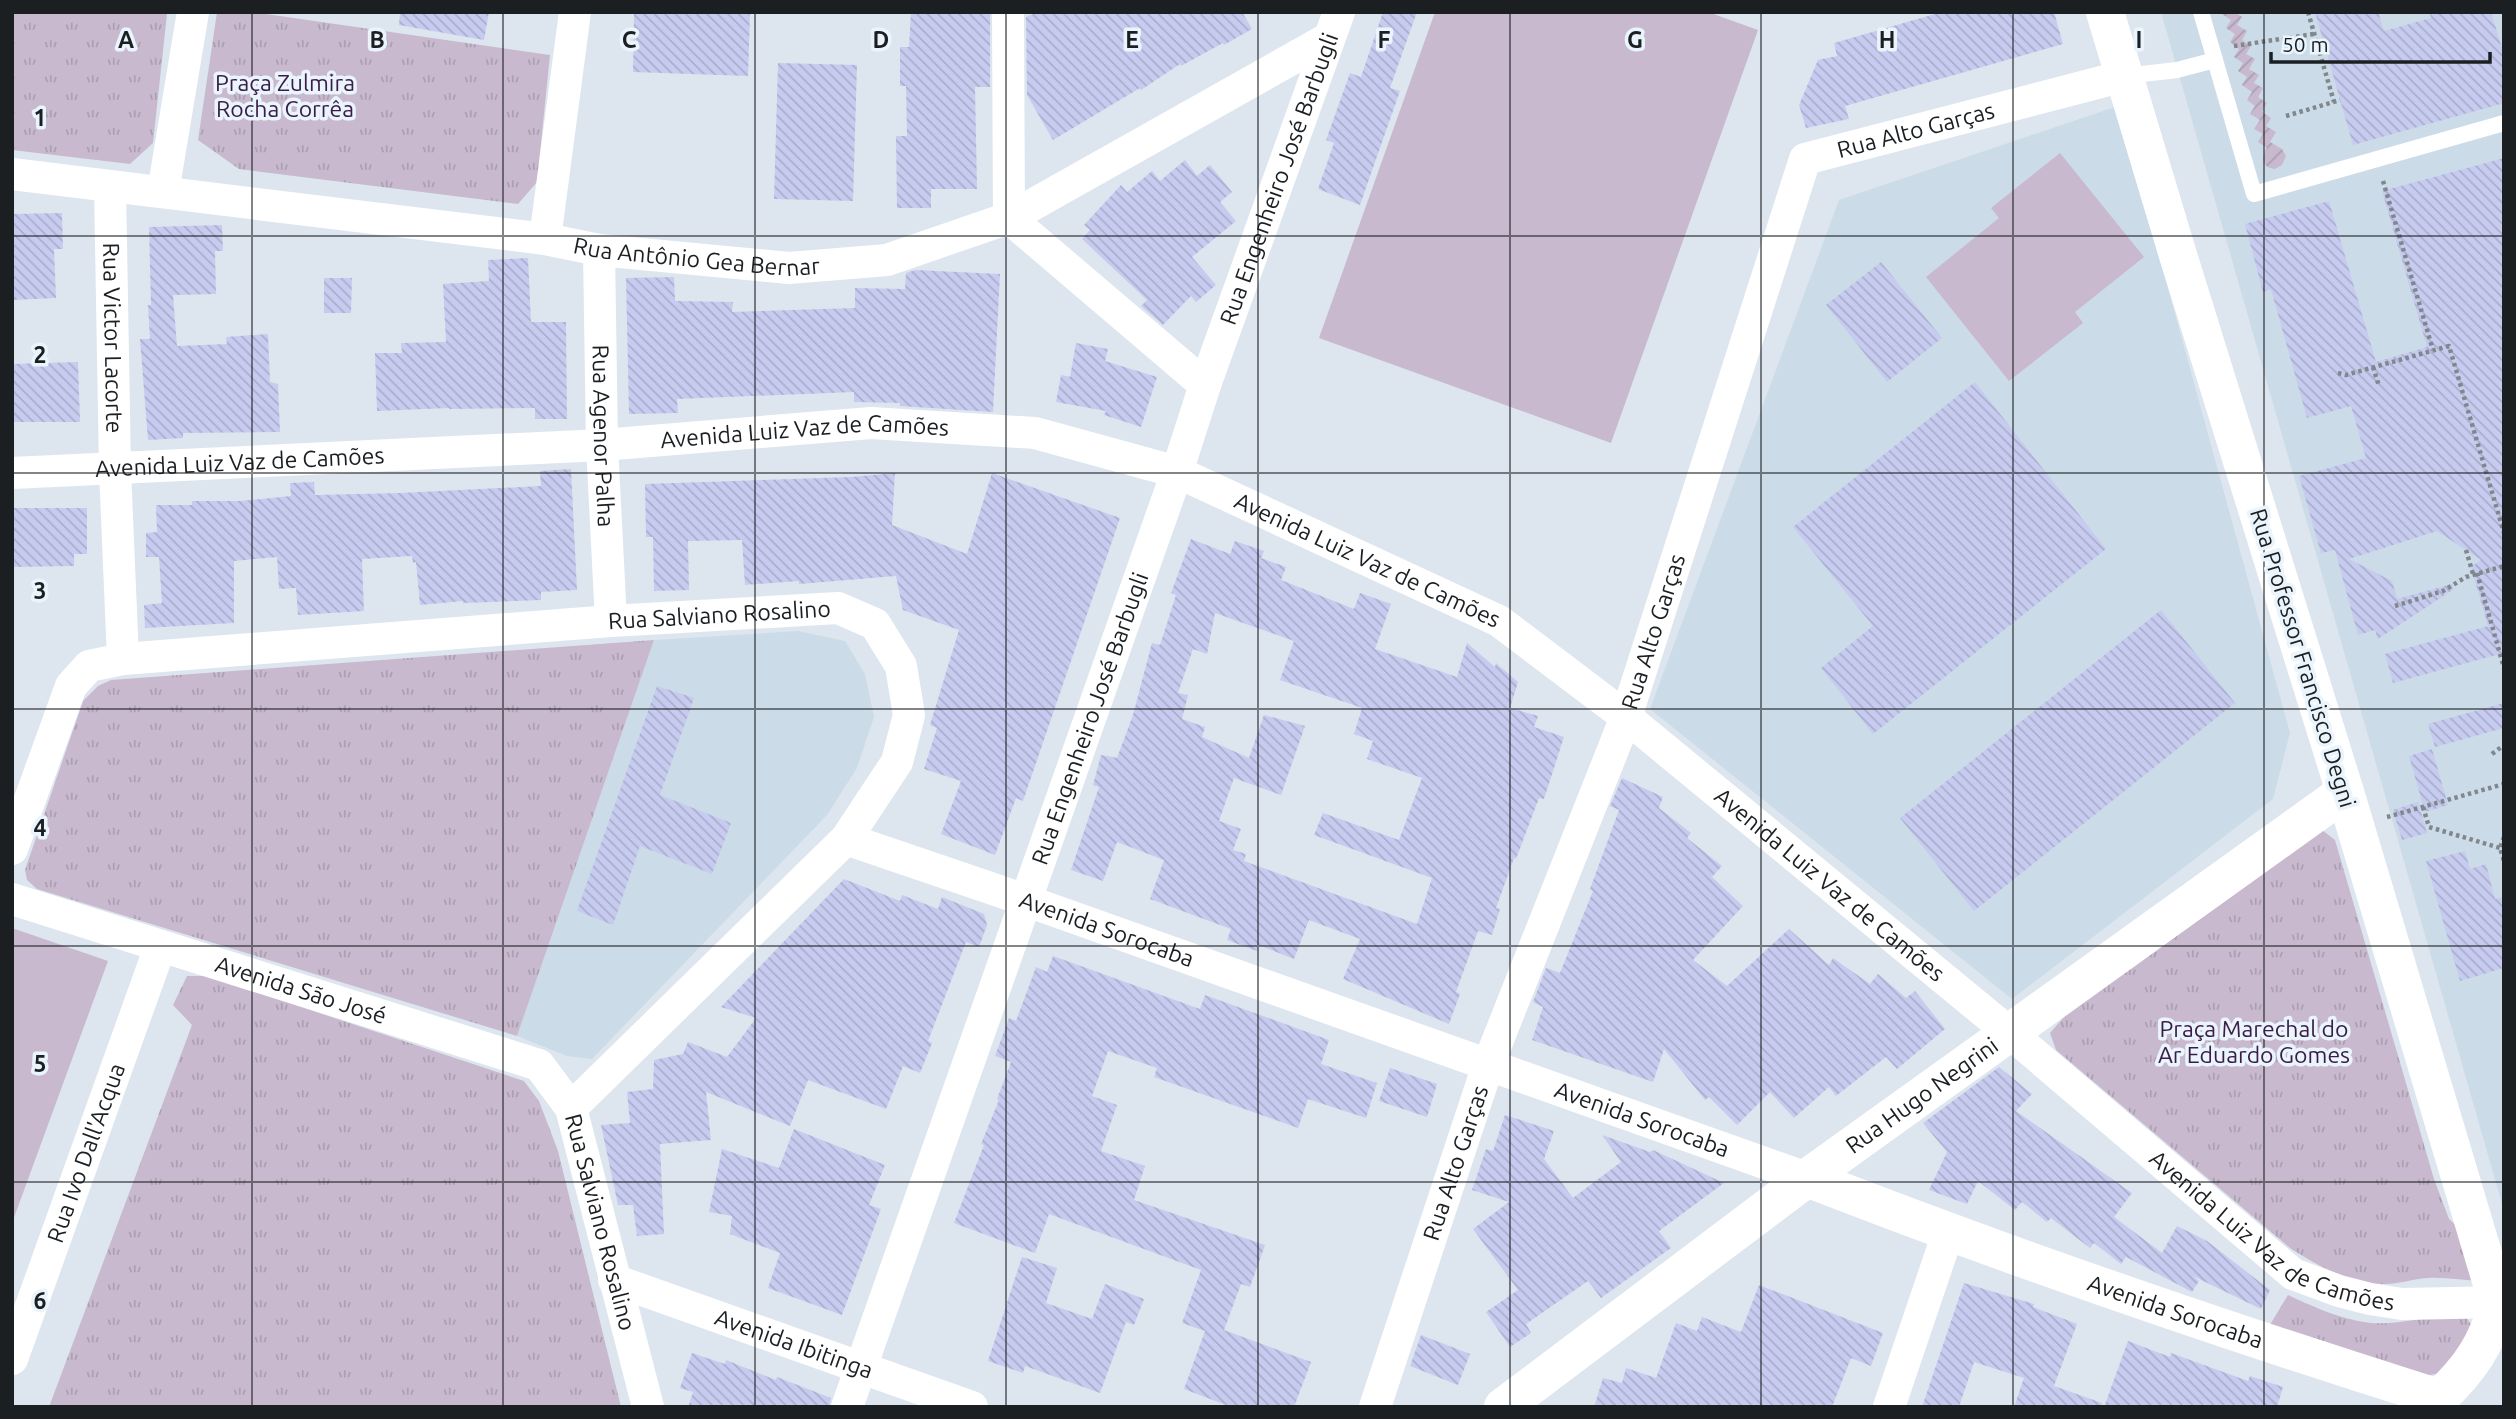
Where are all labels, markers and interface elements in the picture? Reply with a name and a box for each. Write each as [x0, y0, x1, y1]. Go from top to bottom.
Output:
scale bar [2271, 21, 2490, 65]
text: A [118, 27, 134, 52]
text: B [369, 27, 385, 52]
text: C [622, 27, 637, 52]
text: D [873, 27, 889, 52]
text: E [1125, 27, 1139, 52]
text: F [1378, 27, 1391, 52]
text: G [1627, 27, 1643, 52]
text: H [1879, 27, 1895, 52]
text: I [2136, 27, 2142, 52]
street label: Rua Engenheiro José Barbugli [1215, 29, 1342, 328]
text: 50 m [2282, 32, 2329, 56]
park label: Praça Zulmira Rocha Corrêa [215, 70, 355, 121]
street label: Rua Alto Garças [1834, 97, 1997, 162]
text: 1 [34, 105, 46, 130]
street label: Rua Antônio Gea Bernar [571, 232, 821, 280]
street label: Rua Victor Lacorte [99, 242, 127, 434]
text: 2 [34, 342, 46, 367]
street label: Rua Agenor Palha [588, 345, 619, 528]
street label: Avenida Luiz Vaz de Camões [659, 410, 950, 452]
street label: Avenida Luiz Vaz de Camões [95, 442, 385, 481]
street label: Avenida Luiz Vaz de Camões [1231, 488, 1504, 632]
street label: Rua Professor Francisco Degni [2246, 505, 2361, 810]
street label: Rua Alto Garças [1616, 551, 1689, 712]
street label: Rua Engenheiro José Barbugli [1026, 569, 1153, 868]
text: 3 [34, 578, 46, 603]
street label: Rua Salviano Rosalino [607, 595, 831, 633]
street label: Avenida Luiz Vaz de Camões [1710, 783, 1950, 986]
text: 4 [34, 815, 47, 840]
street label: Avenida Sorocaba [1016, 886, 1198, 971]
street label: Avenida São José [213, 951, 390, 1028]
park label: Praça Marechal do Ar Eduardo Gomes [2158, 1016, 2350, 1067]
street label: Rua Hugo Negrini [1841, 1032, 2002, 1158]
text: 5 [34, 1051, 46, 1076]
street label: Rua Ivo Dall'Acqua [42, 1060, 129, 1246]
street label: Avenida Sorocaba [1552, 1076, 1733, 1161]
street label: Rua Alto Garças [1418, 1082, 1492, 1243]
street label: Rua Salviano Rosalino [561, 1111, 641, 1333]
street label: Avenida Luiz Vaz de Camões [2145, 1145, 2396, 1315]
street label: Avenida Sorocaba [2085, 1270, 2266, 1352]
text: 6 [34, 1288, 47, 1313]
street label: Avenida Ibitinga [712, 1304, 876, 1383]

